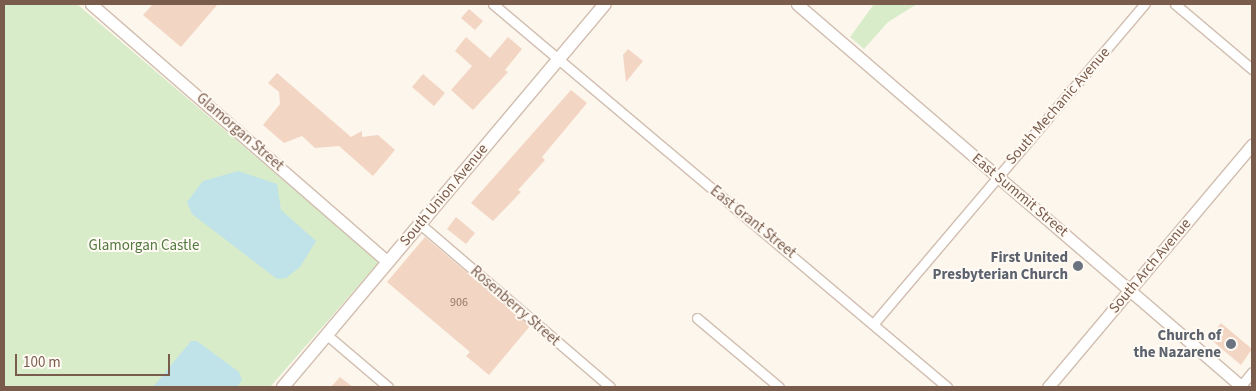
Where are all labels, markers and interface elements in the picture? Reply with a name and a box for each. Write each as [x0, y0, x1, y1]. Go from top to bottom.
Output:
street label: South Mechanic Avenue [1002, 44, 1114, 168]
street label: Glamorgan Street [193, 89, 287, 175]
street label: South Union Avenue [396, 140, 492, 250]
street label: East Summit Street [968, 150, 1072, 240]
street label: East Grant Street [707, 182, 799, 262]
street label: South Arch Avenue [1105, 215, 1195, 317]
park label: Glamorgan Castle [89, 237, 199, 255]
place label: First United Presbyterian Church [932, 248, 1068, 283]
marker: First United Presbyterian Church [1072, 260, 1084, 272]
street label: Rosenberry Street [467, 262, 563, 350]
house number: 906 [450, 296, 468, 310]
place label: Church of the Nazarene [1133, 326, 1221, 361]
marker: Church of the Nazarene [1225, 338, 1237, 350]
scale bar [18, 344, 172, 376]
text: 100 m [23, 352, 61, 373]

